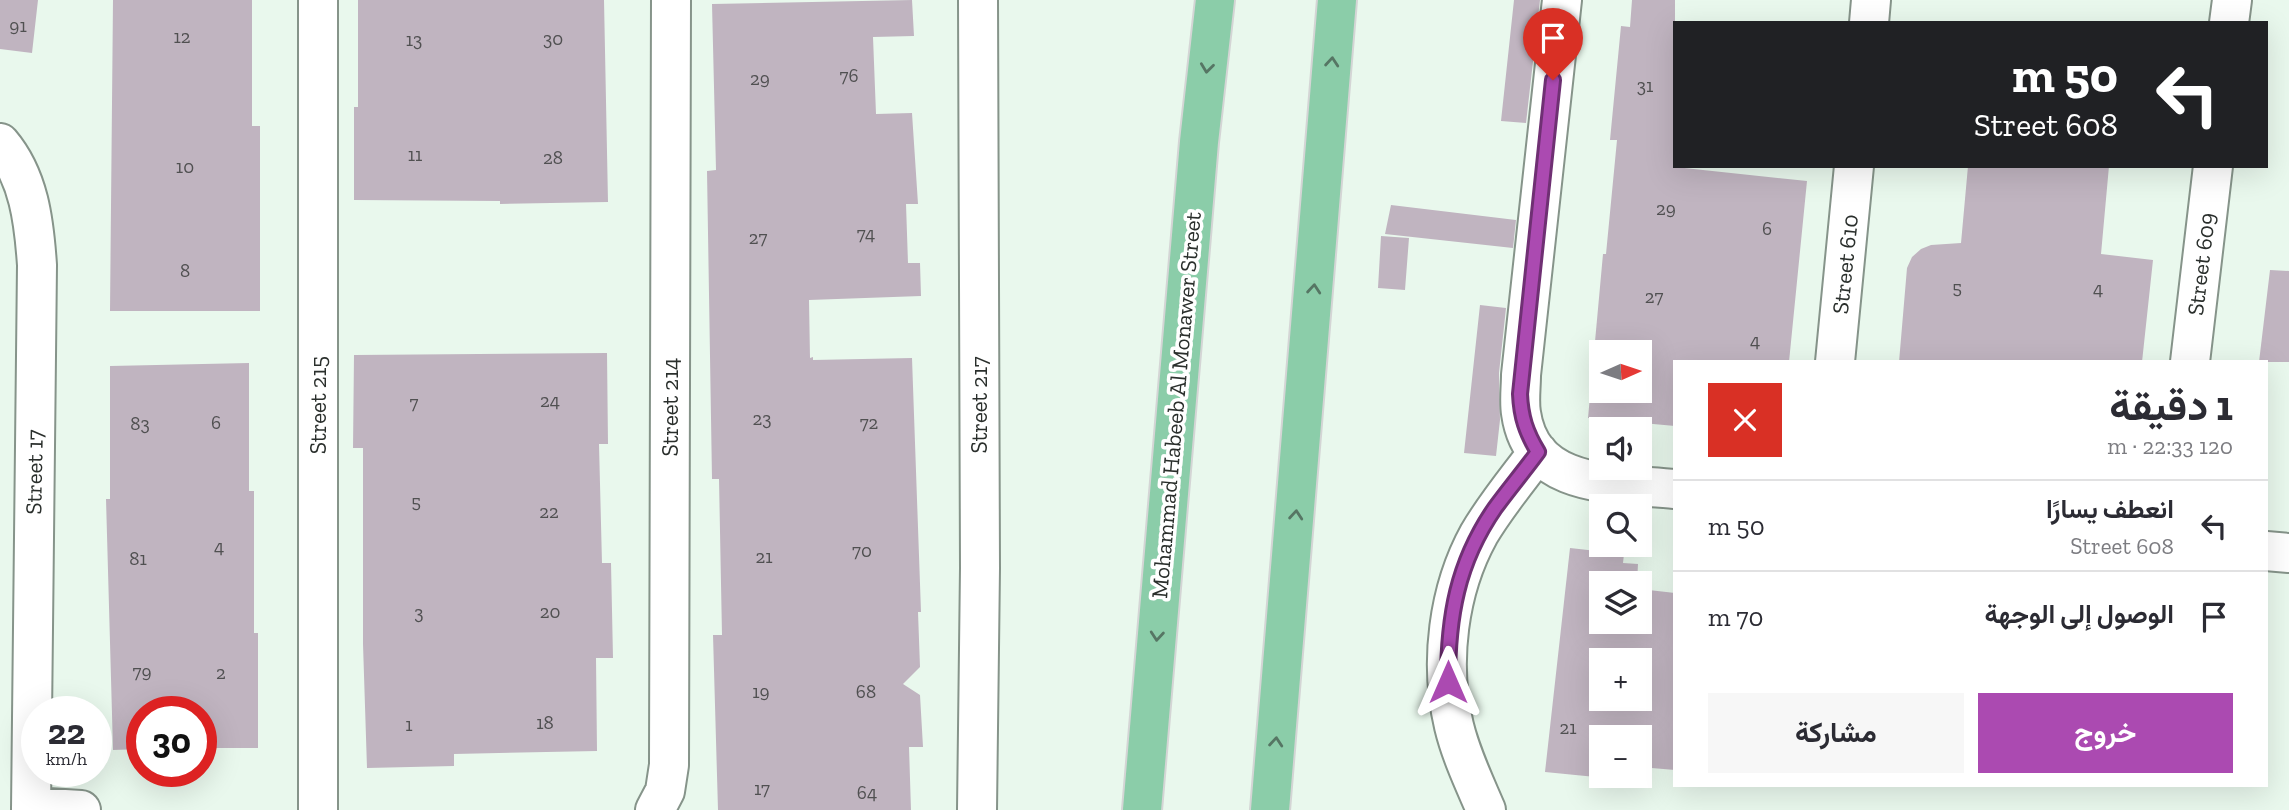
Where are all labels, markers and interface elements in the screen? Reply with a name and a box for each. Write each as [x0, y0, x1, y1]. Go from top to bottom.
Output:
pin [1523, 8, 1583, 80]
house number: 91 [9, 14, 27, 37]
icon: arrive [1534, 19, 1572, 57]
house number: 12 [173, 25, 191, 48]
house number: 30 [543, 27, 563, 50]
house number: 13 [406, 28, 422, 51]
text: 50 m [2012, 46, 2118, 105]
icon: left [2142, 49, 2233, 140]
one-way arrow [1324, 56, 1339, 67]
one-way arrow [1200, 62, 1215, 74]
house number: 76 [839, 64, 859, 87]
house number: 29 [750, 67, 770, 90]
house number: 31 [1637, 74, 1653, 97]
text: Street 608 [1974, 106, 2118, 144]
house number: 11 [408, 143, 422, 166]
house number: 28 [543, 146, 563, 169]
house number: 10 [176, 155, 194, 178]
house number: 29 [1656, 197, 1676, 220]
street label: Mohammad Habeeb Al Monawer Street [1145, 210, 1207, 600]
street label: Street 609 [2181, 211, 2221, 317]
street label: Street 610 [1826, 213, 1864, 315]
house number: 6 [1762, 217, 1772, 240]
house number: 74 [857, 222, 875, 245]
house number: 27 [749, 226, 767, 249]
house number: 8 [180, 259, 190, 282]
house number: 5 [1952, 276, 1962, 299]
house number: 4 [2093, 277, 2103, 300]
one-way arrow [1306, 283, 1321, 294]
house number: 27 [1645, 285, 1663, 308]
house number: 4 [1750, 329, 1760, 352]
north arrow [1589, 340, 1652, 402]
map controls [1589, 340, 1652, 788]
street label: Street 215 [304, 356, 332, 454]
street label: Street 217 [965, 356, 993, 453]
street label: Street 214 [656, 358, 684, 456]
text: 1 دقيقة [2109, 380, 2233, 431]
button: close [1708, 383, 1782, 457]
house number: 24 [540, 389, 560, 412]
house number: 7 [410, 391, 419, 414]
house number: 23 [752, 407, 772, 430]
house number: 6 [211, 411, 221, 434]
house number: 72 [860, 411, 878, 434]
house number: 83 [130, 412, 150, 435]
button: sound [1589, 417, 1652, 480]
street label: Street 17 [19, 429, 49, 515]
text: 120 m · 22:33 [2107, 432, 2233, 460]
house number: 5 [411, 490, 421, 513]
text: انعطف يسارًا [2046, 493, 2174, 525]
button: search [1589, 494, 1652, 557]
house number: 22 [539, 500, 559, 523]
icon: left [2195, 507, 2233, 545]
one-way arrow [1288, 510, 1303, 521]
text: 50 m [1708, 510, 1765, 542]
text: Street 608 [2070, 532, 2174, 560]
house number: 4 [214, 535, 224, 558]
house number: 70 [852, 539, 872, 562]
house number: 21 [755, 545, 773, 568]
house number: 81 [129, 547, 147, 570]
button: layers [1589, 571, 1652, 634]
text: الوصول إلى الوجهة [1985, 598, 2174, 630]
icon: arrive [2195, 598, 2233, 636]
house number: 20 [540, 600, 560, 623]
house number: 3 [414, 601, 424, 624]
text: 70 m [1708, 601, 1764, 633]
one-way arrow [1150, 631, 1165, 642]
position arrow [1411, 645, 1485, 719]
button: + [1589, 648, 1652, 711]
house number: 79 [132, 660, 152, 683]
house number: 2 [216, 661, 226, 684]
house number: 19 [752, 680, 770, 703]
house number: 68 [856, 680, 876, 703]
button: مشاركة [1708, 693, 1964, 773]
button: خروج [1978, 693, 2233, 773]
speed limit sign: 30 [126, 696, 217, 787]
text: 22 [48, 711, 85, 753]
house number: 18 [536, 711, 554, 734]
house number: 1 [405, 713, 413, 736]
house number: 21 [1559, 716, 1577, 739]
button: − [1589, 725, 1652, 788]
one-way arrow [1268, 736, 1283, 747]
text: km/h [46, 748, 87, 770]
house number: 17 [754, 777, 770, 800]
house number: 64 [857, 781, 877, 804]

